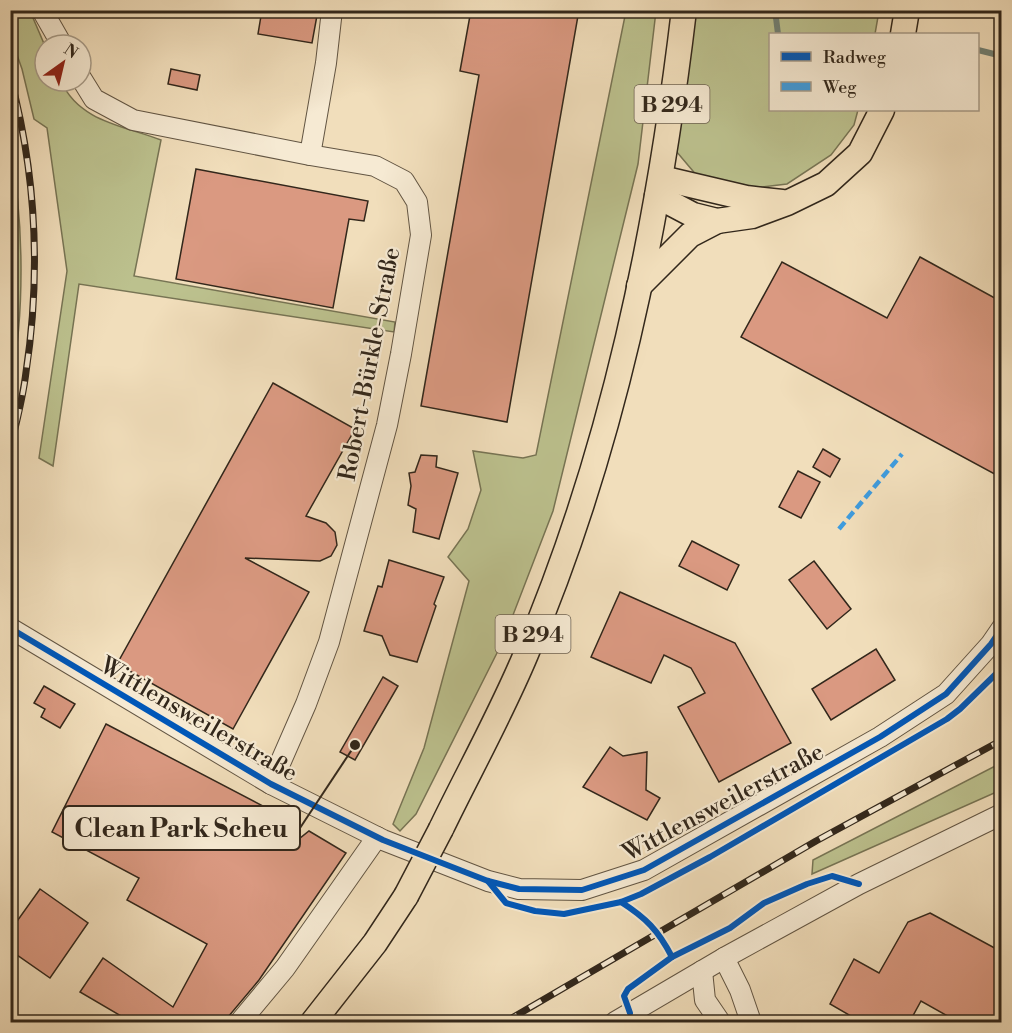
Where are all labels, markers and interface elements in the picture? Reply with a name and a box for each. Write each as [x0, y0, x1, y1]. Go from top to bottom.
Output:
north arrow [33, 33, 93, 93]
legend [769, 33, 979, 111]
text: N [60, 40, 82, 63]
text: Radweg [823, 46, 887, 69]
text: Weg [822, 76, 857, 99]
road number: B 294 [634, 85, 710, 123]
street label: Robert-Bürkle-Straße [333, 245, 407, 484]
road number: B 294 [496, 615, 570, 653]
street label: Wittlensweilerstraße [93, 650, 303, 789]
street label: Wittlensweilerstraße [617, 737, 829, 869]
callout: Clean Park Scheu [63, 806, 300, 850]
text: Clean Park Scheu [74, 813, 288, 845]

